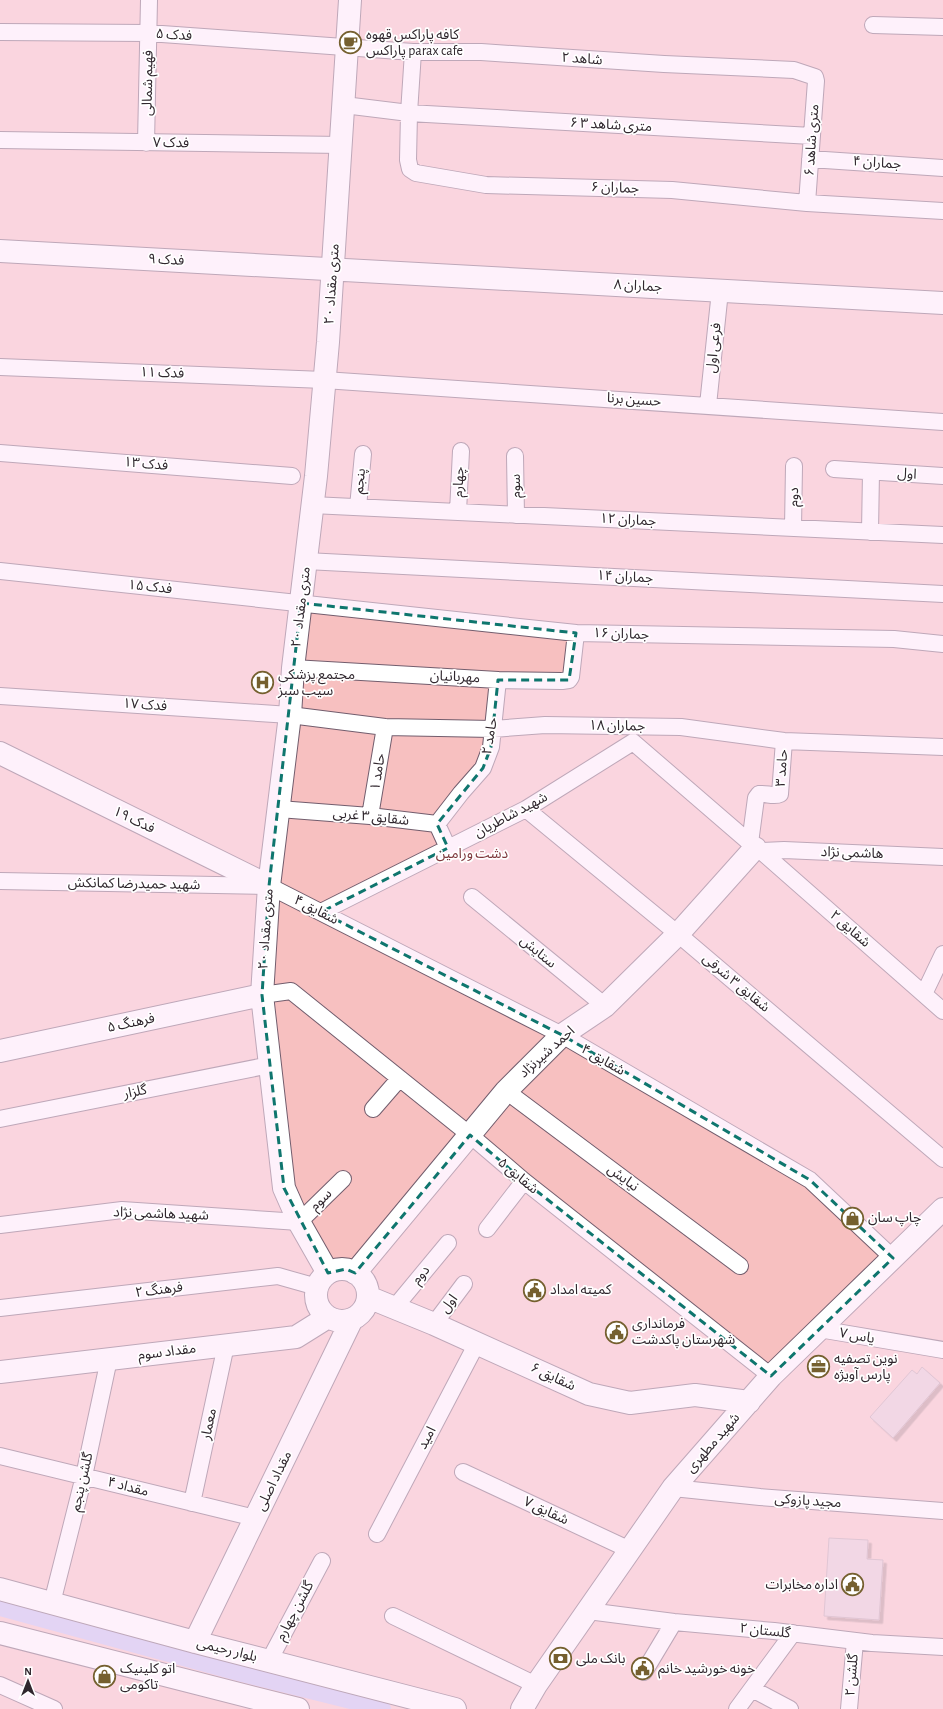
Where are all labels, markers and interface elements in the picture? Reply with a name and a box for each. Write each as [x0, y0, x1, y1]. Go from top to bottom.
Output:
street label: فدک ۵ [155, 27, 193, 43]
place label: کافه پاراکس قهوه پاراکس parax cafe [366, 28, 463, 60]
cafe icon: کافه پاراکس قهوه پاراکس parax cafe [337, 30, 363, 56]
street label: فهیم شمالی [140, 50, 159, 116]
street label: شاهد ۲ [561, 51, 603, 67]
street label: ۶ متری شاهد [803, 104, 822, 176]
street label: ۶ متری شاهد ۳ [570, 116, 652, 135]
street label: فدک ۷ [153, 136, 189, 150]
street label: جماران ۴ [852, 154, 902, 173]
street label: جماران ۶ [591, 180, 639, 197]
street label: ۲۰ متری مقداد [322, 243, 343, 325]
street label: فدک ۹ [148, 252, 184, 268]
street label: جماران ۸ [613, 278, 663, 295]
street label: فرعی اول [704, 322, 725, 374]
street label: فدک ۱۱ [140, 365, 184, 381]
street label: حسین برنا [606, 391, 662, 410]
street label: فدک ۱۳ [123, 455, 169, 473]
street label: چهارم [451, 466, 470, 498]
street label: اول [897, 466, 917, 483]
street label: پنجم [352, 468, 371, 495]
street label: سوم [509, 474, 526, 498]
street label: دوم [787, 487, 804, 507]
street label: جماران ۱۲ [599, 512, 657, 529]
street label: ۲۰ متری مقداد [289, 566, 314, 648]
street label: جماران ۱۴ [596, 569, 654, 586]
street label: فدک ۱۵ [127, 578, 173, 596]
street label: جماران ۱۶ [593, 626, 649, 643]
place label: مجتمع پزشکی سیب سبز [277, 668, 355, 699]
street label: مهربانیان [430, 669, 480, 686]
hospital icon: مجتمع پزشکی سیب سبز [249, 670, 275, 696]
street label: فدک ۱۷ [122, 696, 168, 714]
street label: حامد ۲ [480, 716, 500, 756]
street label: جماران ۱۸ [589, 719, 645, 734]
street label: حامد ۳ [774, 749, 790, 787]
street label: حامد ۱ [368, 752, 388, 792]
street label: شهید شاطریان [472, 790, 550, 841]
street label: فدک ۱۹ [111, 804, 157, 836]
street label: شقایق ۳ غربی [332, 806, 410, 830]
street label: هاشمی نژاد [820, 845, 884, 862]
park label: دشت ورامین [436, 847, 509, 862]
street label: شهید حمیدرضا کمانکش [68, 876, 200, 893]
street label: ۲۰ متری مقداد [256, 888, 277, 970]
street label: شقایق ۴ [291, 893, 340, 929]
street label: شقایق ۲ [826, 908, 873, 951]
street label: ستایش [517, 933, 559, 972]
street label: شقایق ۳ شرقی [699, 951, 772, 1017]
street label: فرهنگ ۵ [106, 1010, 156, 1036]
street label: احمد شیرنژاد [516, 1023, 578, 1081]
street label: شقایق ۴ [578, 1042, 627, 1080]
street label: گلزار [121, 1082, 148, 1102]
street label: شقایق ۵ [494, 1155, 541, 1198]
street label: نیایش [604, 1162, 641, 1195]
street label: سوم [307, 1186, 337, 1216]
street label: شهید هاشمی نژاد [113, 1205, 209, 1224]
shop icon: چاپ سان [839, 1205, 865, 1231]
place label: چاپ سان [868, 1211, 921, 1227]
street label: دوم [409, 1263, 435, 1289]
public building icon: کمیته امداد [522, 1277, 548, 1303]
street label: فرهنگ ۲ [134, 1279, 184, 1301]
place label: کمیته امداد [550, 1283, 612, 1297]
street label: اول [438, 1292, 461, 1317]
place label: فرمانداری شهرستان پاکدشت [632, 1317, 735, 1349]
public building icon: فرمانداری شهرستان پاکدشت [603, 1319, 629, 1345]
street label: یاس ۷ [838, 1326, 876, 1347]
street label: مقداد سوم [137, 1341, 197, 1365]
place label: نوین تصفیه پارس آویژه [834, 1352, 898, 1384]
office icon: نوین تصفیه پارس آویژه [806, 1354, 832, 1380]
street label: شقایق ۶ [528, 1361, 578, 1395]
street label: معمار [199, 1407, 220, 1442]
street label: شهید مطهری [684, 1411, 743, 1476]
street label: امید [415, 1424, 439, 1452]
street label: مقداد اصلی [254, 1449, 295, 1514]
street label: گلشن پنجم [67, 1451, 99, 1514]
street label: مقداد ۴ [106, 1475, 150, 1499]
street label: مجید پازوکی [774, 1492, 842, 1512]
street label: شقایق ۷ [521, 1495, 571, 1529]
public building icon: اداره مخابرات [840, 1572, 866, 1598]
street label: گلشن چهارم [273, 1578, 319, 1644]
place label: اداره مخابرات [766, 1578, 838, 1593]
street label: گلستان ۲ [739, 1620, 791, 1642]
street label: بلوار رحیمی [195, 1636, 259, 1665]
bank icon: بانک ملی [548, 1646, 574, 1672]
place label: بانک ملی [576, 1652, 626, 1667]
street label: گلشن ۲ [842, 1653, 862, 1697]
public building icon: خونه خورشید خانم [630, 1656, 656, 1682]
north arrow [8, 1661, 48, 1701]
place label: اتو کلینیک تاکومی [120, 1662, 175, 1693]
place label: خونه خورشید خانم [658, 1662, 755, 1679]
shop icon: اتو کلینیک تاکومی [91, 1664, 117, 1690]
text: N [24, 1666, 32, 1677]

